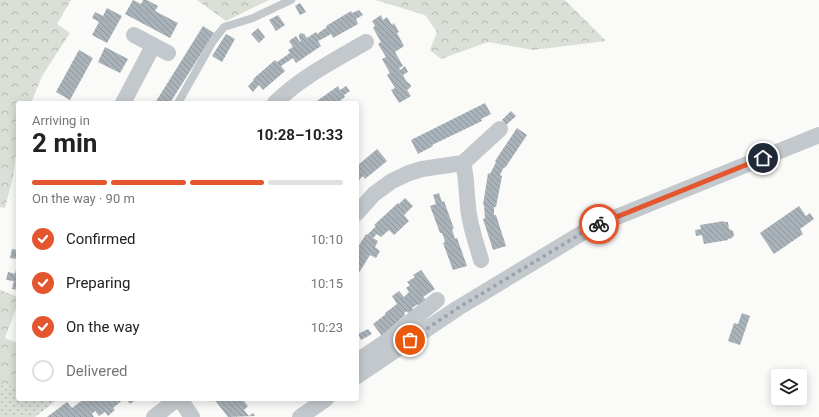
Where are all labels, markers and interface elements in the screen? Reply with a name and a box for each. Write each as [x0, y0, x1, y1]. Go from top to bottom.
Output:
text: Arriving in [32, 113, 90, 128]
text: 10:28–10:33 [256, 126, 343, 144]
text: 2 min [32, 128, 97, 158]
pin [746, 141, 780, 175]
icon: home [752, 147, 774, 169]
text: On the way · 90 m [32, 191, 135, 206]
courier [579, 204, 619, 244]
icon: bike [588, 213, 610, 235]
icon: check [32, 228, 54, 250]
text: Confirmed [66, 230, 136, 248]
text: 10:10 [311, 232, 343, 247]
icon: check [32, 272, 54, 294]
text: Preparing [66, 274, 130, 292]
text: 10:15 [311, 276, 343, 291]
icon: check [32, 316, 54, 338]
text: On the way [66, 318, 140, 336]
text: 10:23 [311, 320, 343, 335]
pin [393, 323, 427, 357]
icon: bag [399, 329, 421, 351]
text: Delivered [66, 362, 128, 380]
map controls [771, 369, 807, 405]
button: layers [771, 369, 807, 405]

